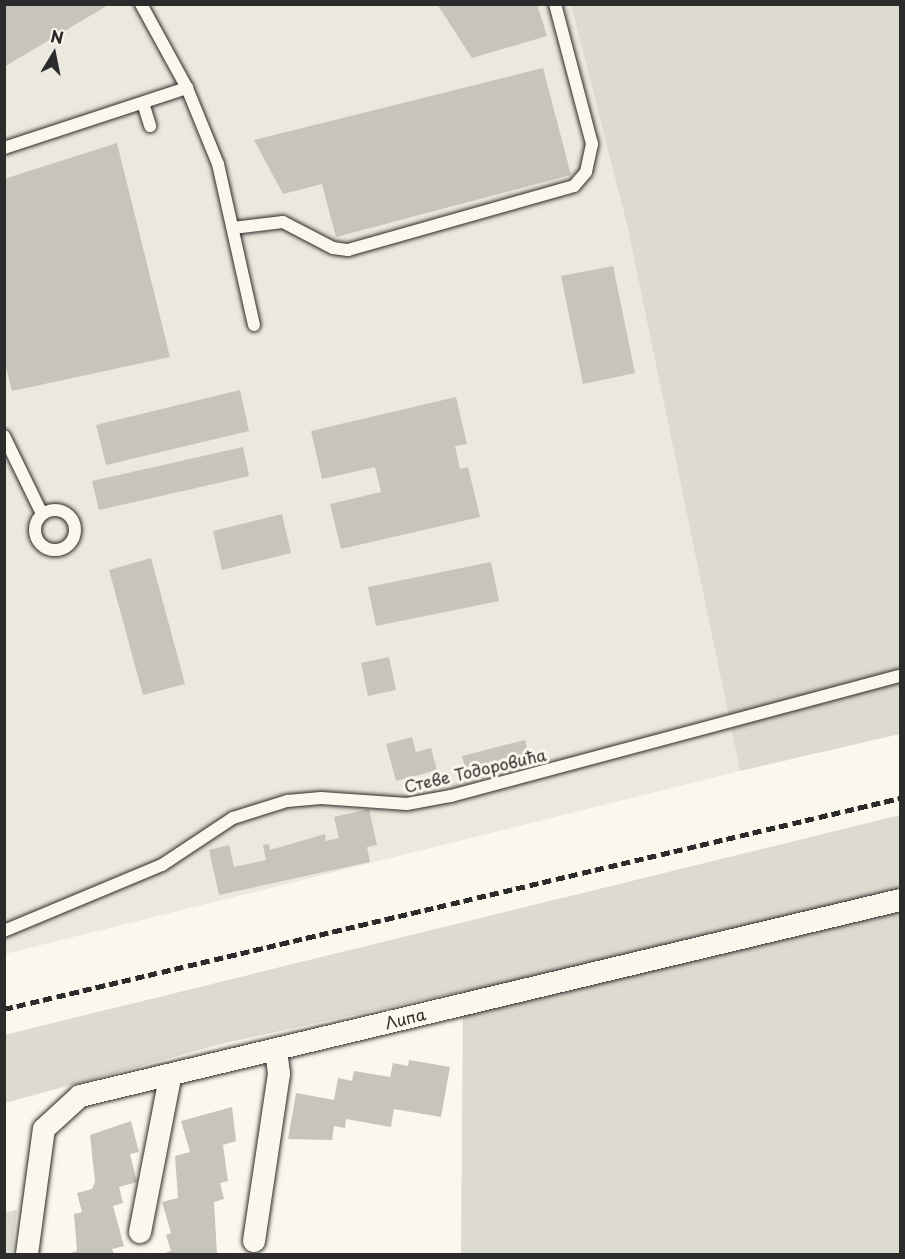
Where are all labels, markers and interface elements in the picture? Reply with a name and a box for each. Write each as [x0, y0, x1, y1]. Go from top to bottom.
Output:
text: N [49, 23, 65, 49]
north arrow [24, 24, 84, 84]
street label: Стеве Тодоровића [402, 744, 548, 796]
street label: Липа [383, 1004, 427, 1032]

